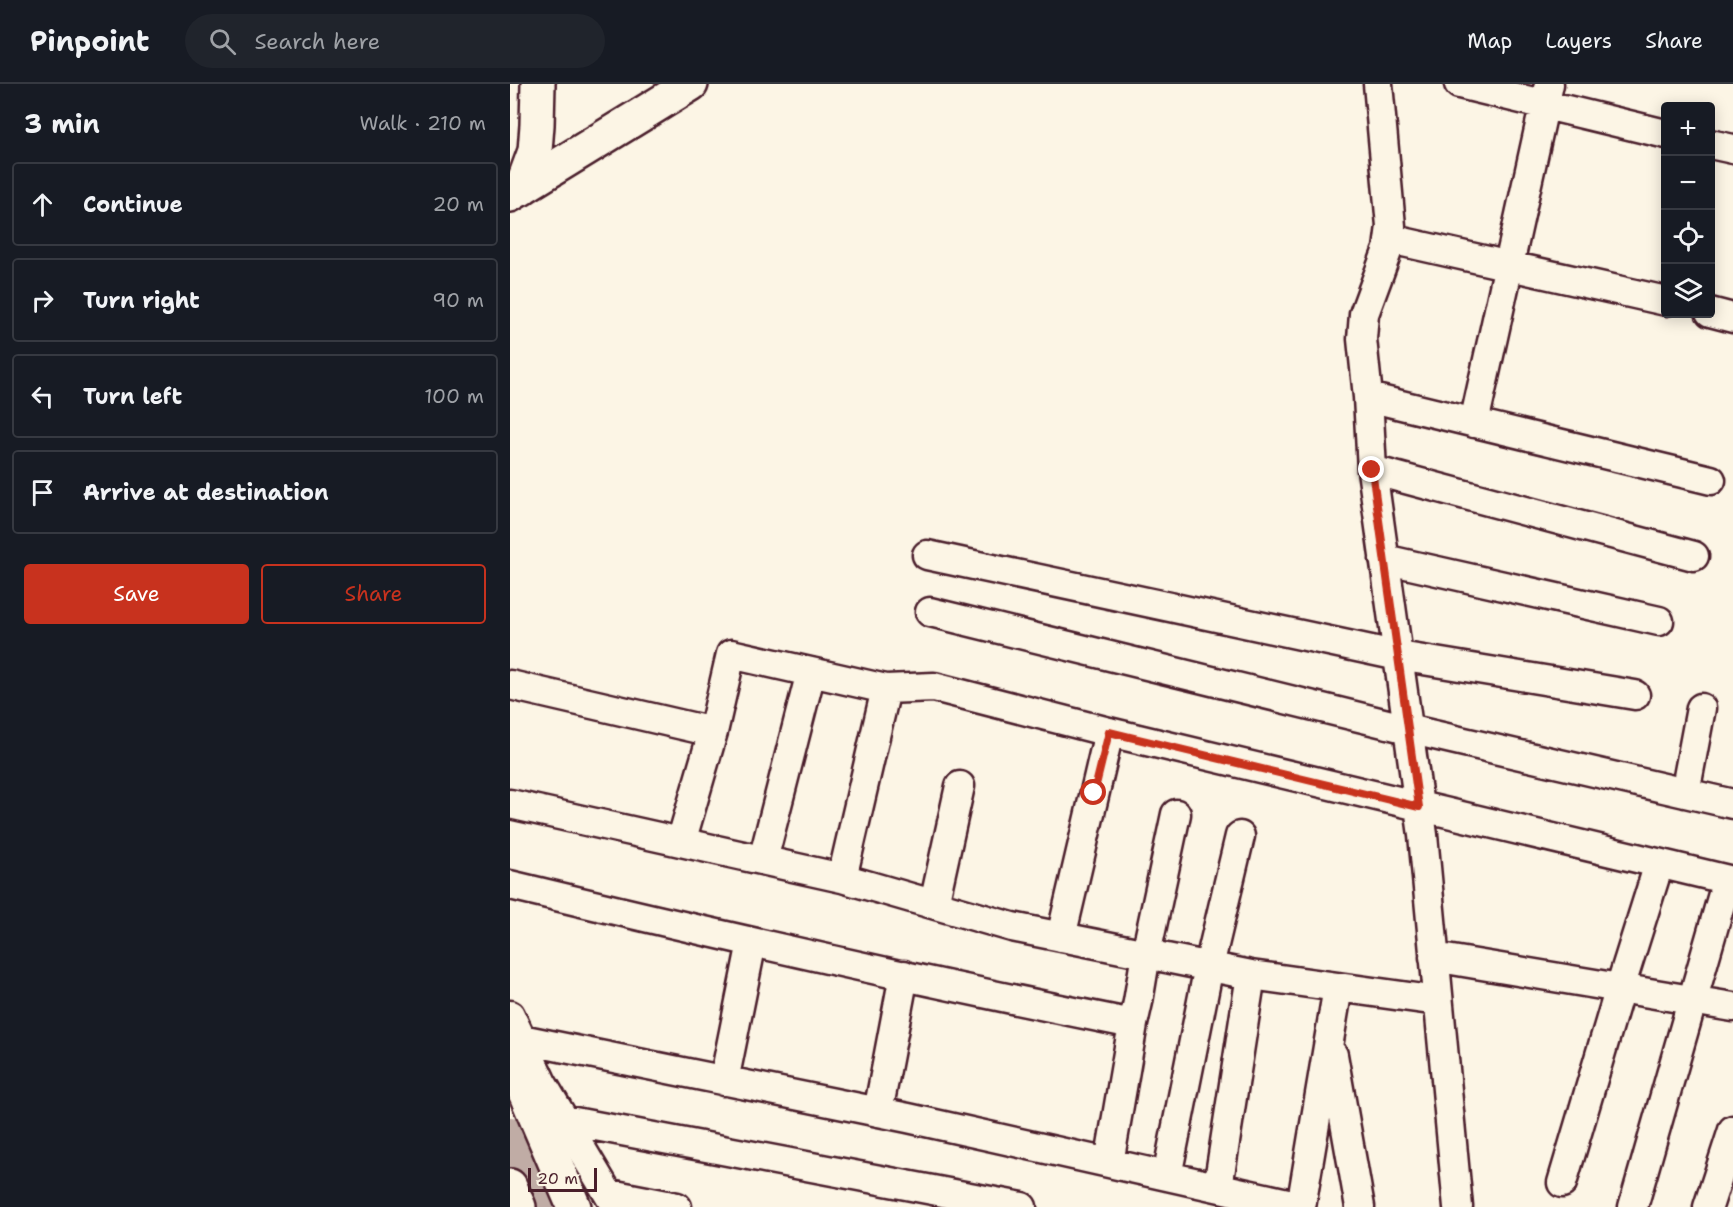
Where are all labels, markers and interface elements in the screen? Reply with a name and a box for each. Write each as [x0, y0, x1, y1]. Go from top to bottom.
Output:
search box [185, 14, 605, 68]
text: Pinpoint [30, 22, 149, 60]
icon: search [206, 25, 239, 58]
text: Search here [254, 27, 380, 56]
text: Map [1467, 27, 1512, 55]
text: Layers [1545, 27, 1612, 55]
text: Share [1645, 27, 1703, 55]
map controls [1661, 102, 1715, 318]
button: + [1661, 102, 1715, 156]
text: 3 min [24, 106, 100, 141]
text: Walk · 210 m [360, 110, 486, 136]
button: − [1661, 156, 1715, 210]
icon: ahead [26, 188, 59, 221]
text: Continue [83, 190, 183, 219]
text: 20 m [433, 191, 484, 217]
button: locate [1661, 210, 1715, 264]
button: layers [1661, 264, 1715, 318]
icon: right [26, 284, 59, 317]
text: Turn right [83, 286, 200, 315]
text: 90 m [432, 287, 484, 313]
icon: left [26, 380, 59, 413]
text: Turn left [83, 382, 182, 411]
text: 100 m [424, 383, 484, 409]
route end [1358, 456, 1384, 482]
icon: arrive [26, 476, 59, 509]
text: Arrive at destination [83, 478, 329, 507]
button: Save [24, 564, 249, 624]
button: Share [261, 564, 486, 624]
route start [1080, 779, 1106, 805]
scale bar [528, 1165, 597, 1192]
text: 20 m [537, 1168, 578, 1189]

